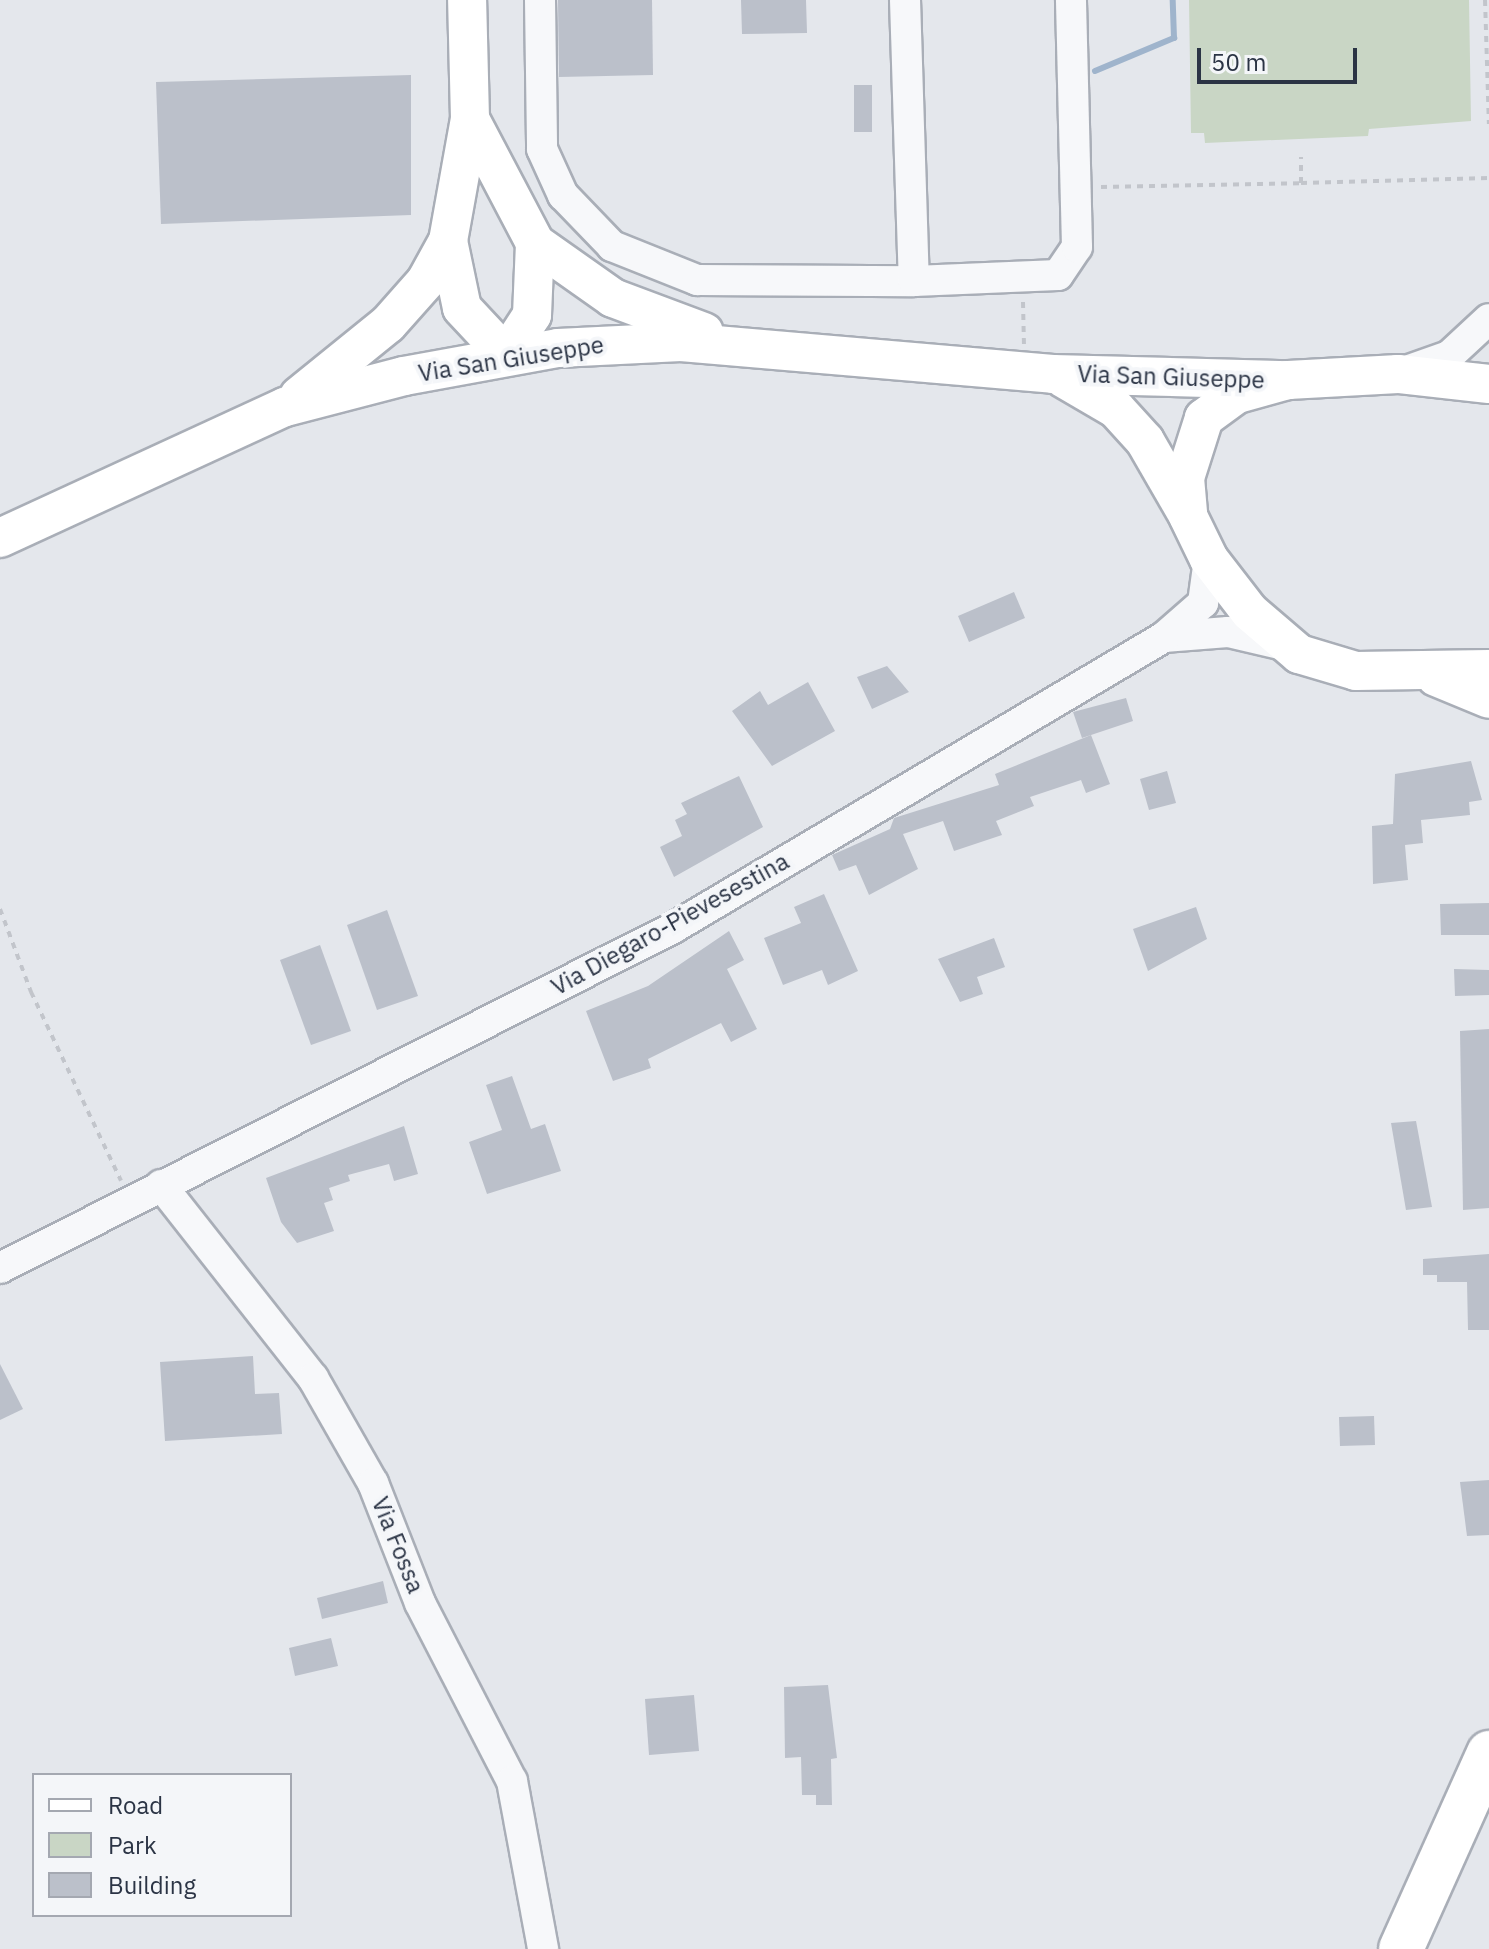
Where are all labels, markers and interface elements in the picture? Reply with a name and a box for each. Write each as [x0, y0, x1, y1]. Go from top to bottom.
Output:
scale bar [1201, 32, 1361, 82]
text: 50 m [1211, 46, 1266, 78]
street label: Via San Giuseppe [416, 330, 606, 388]
street label: Via San Giuseppe [1077, 359, 1265, 395]
street label: Via Diegaro-Pievesestina [546, 847, 794, 1001]
street label: Via Fossa [366, 1493, 430, 1597]
legend [32, 1773, 292, 1917]
text: Road [108, 1789, 163, 1821]
text: Park [108, 1829, 157, 1861]
text: Building [108, 1869, 196, 1901]

